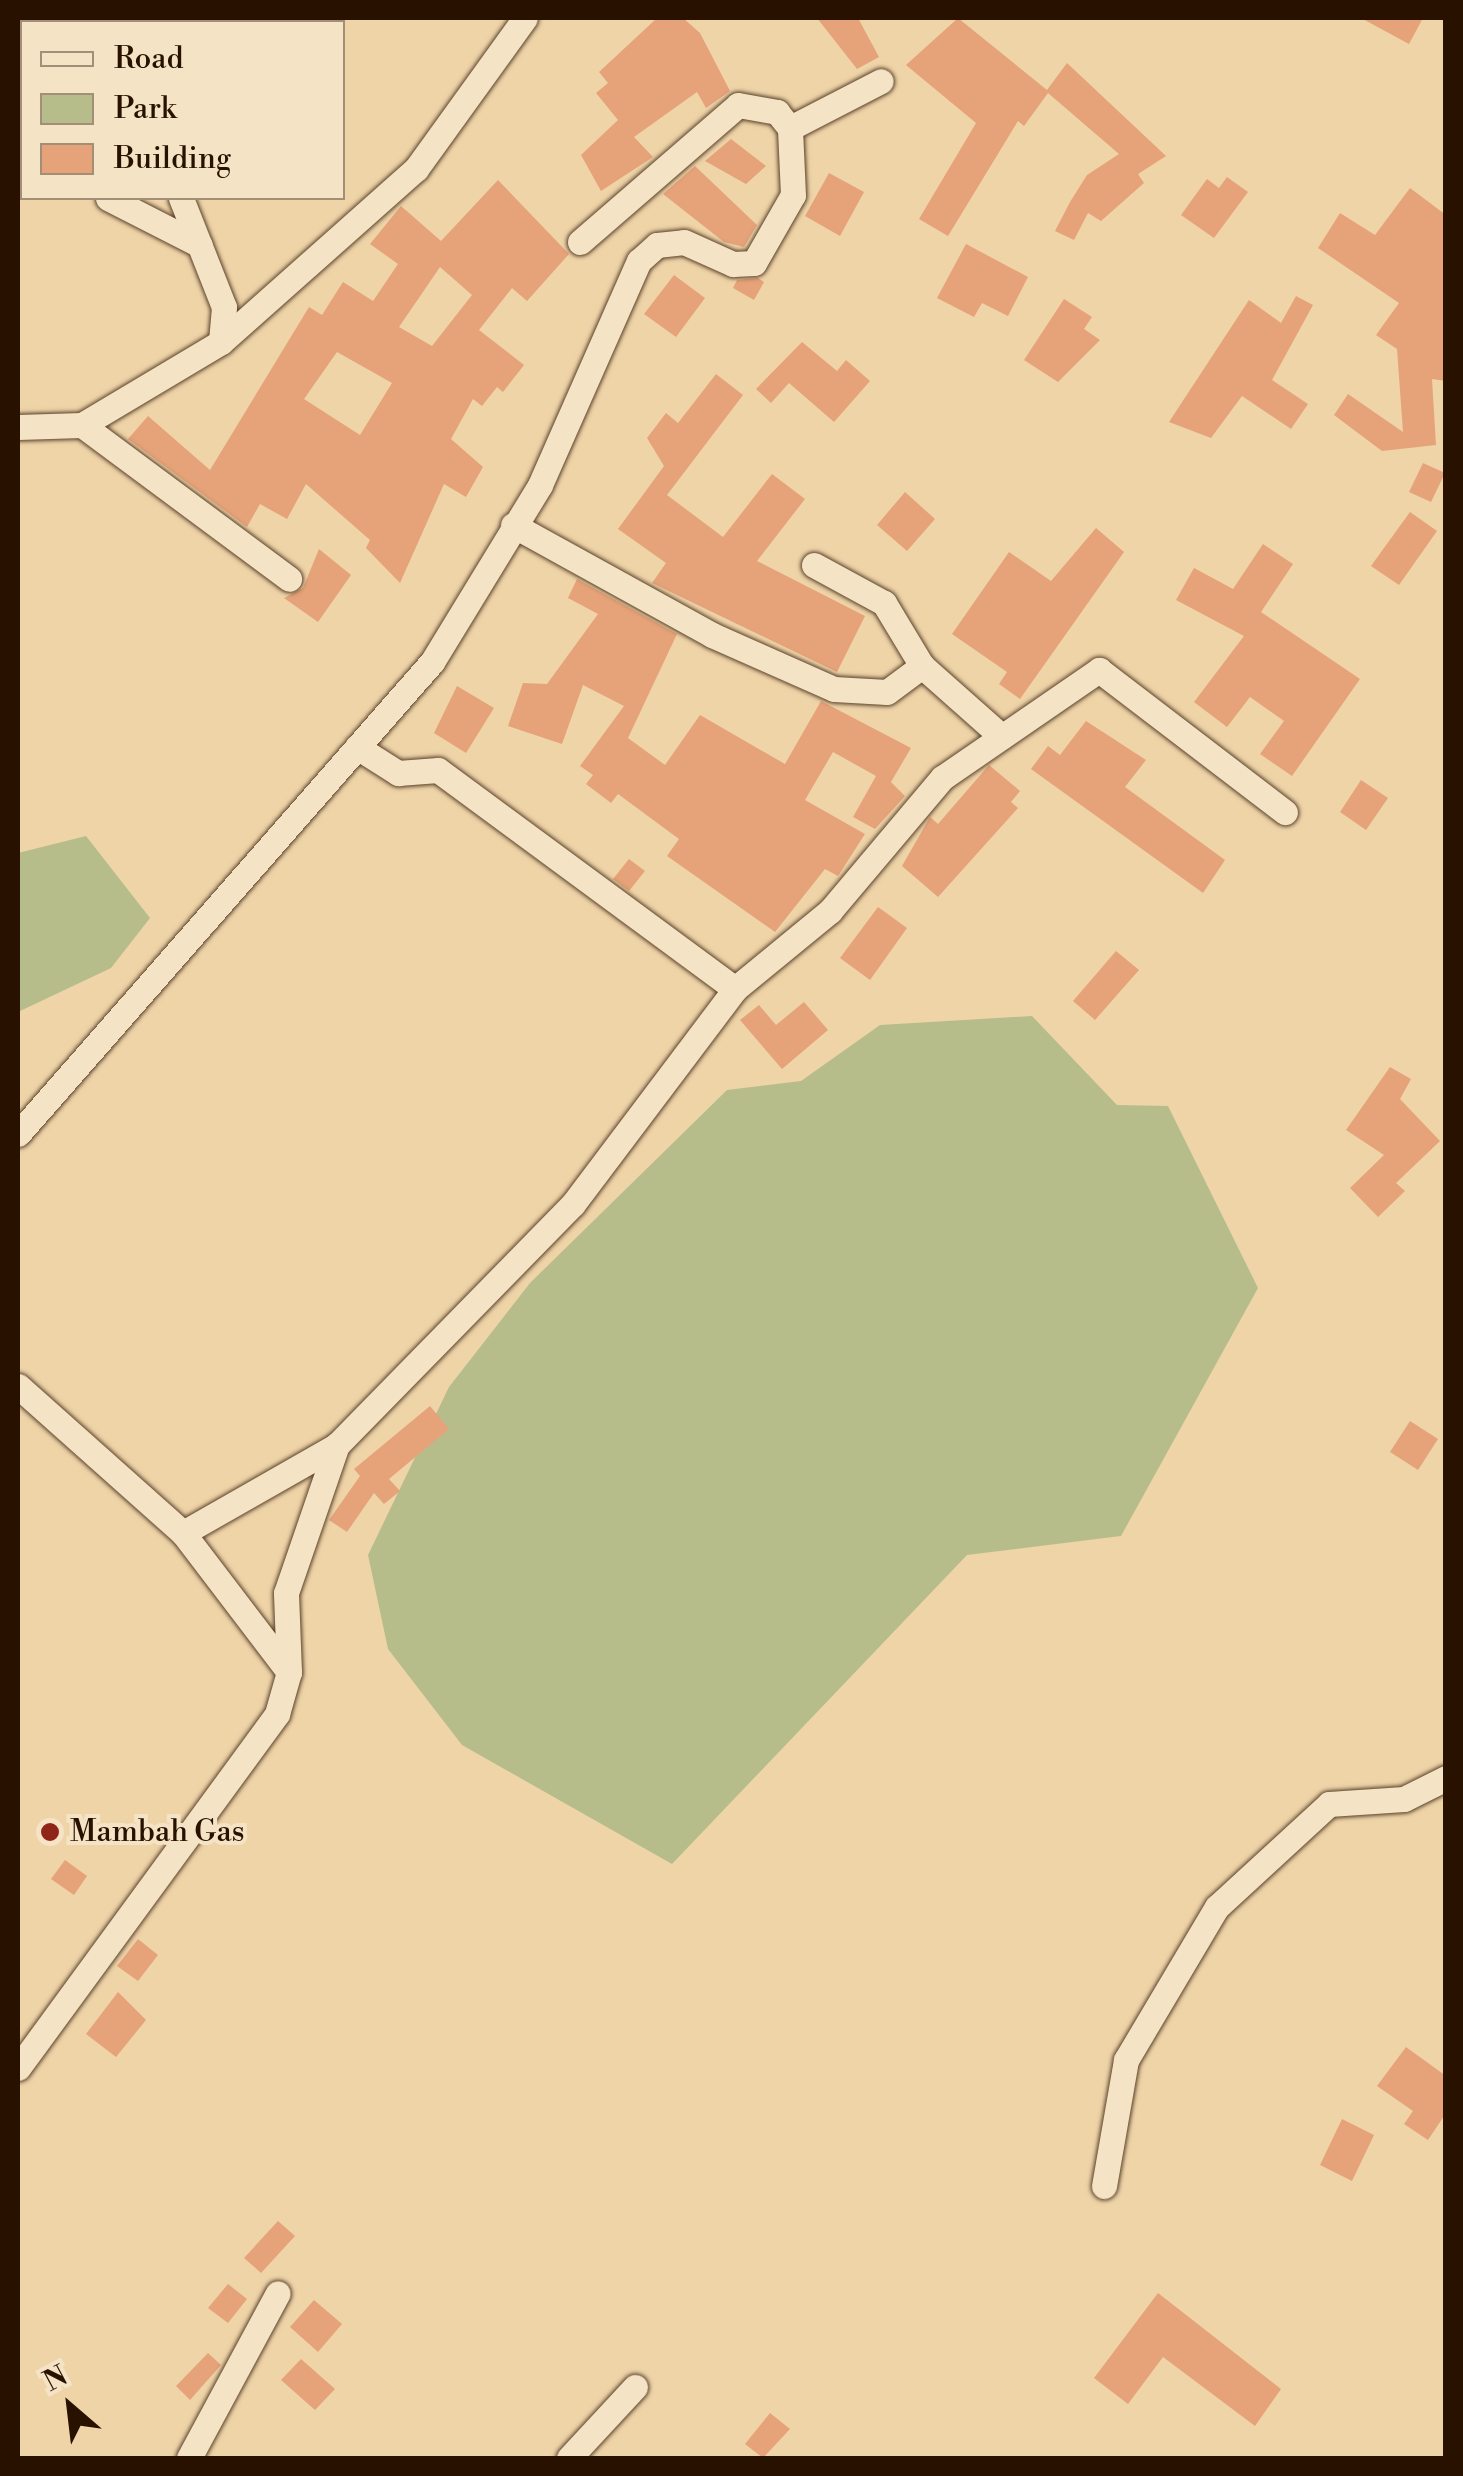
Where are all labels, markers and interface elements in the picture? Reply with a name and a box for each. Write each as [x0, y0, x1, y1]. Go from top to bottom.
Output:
legend [20, 20, 345, 200]
text: Road [114, 40, 184, 78]
text: Park [114, 90, 176, 128]
text: Building [114, 140, 231, 178]
place label: Mambah Gas [70, 1814, 245, 1850]
marker: Mambah Gas [39, 1821, 61, 1843]
north arrow [20, 2356, 120, 2456]
text: N [38, 2358, 74, 2400]

